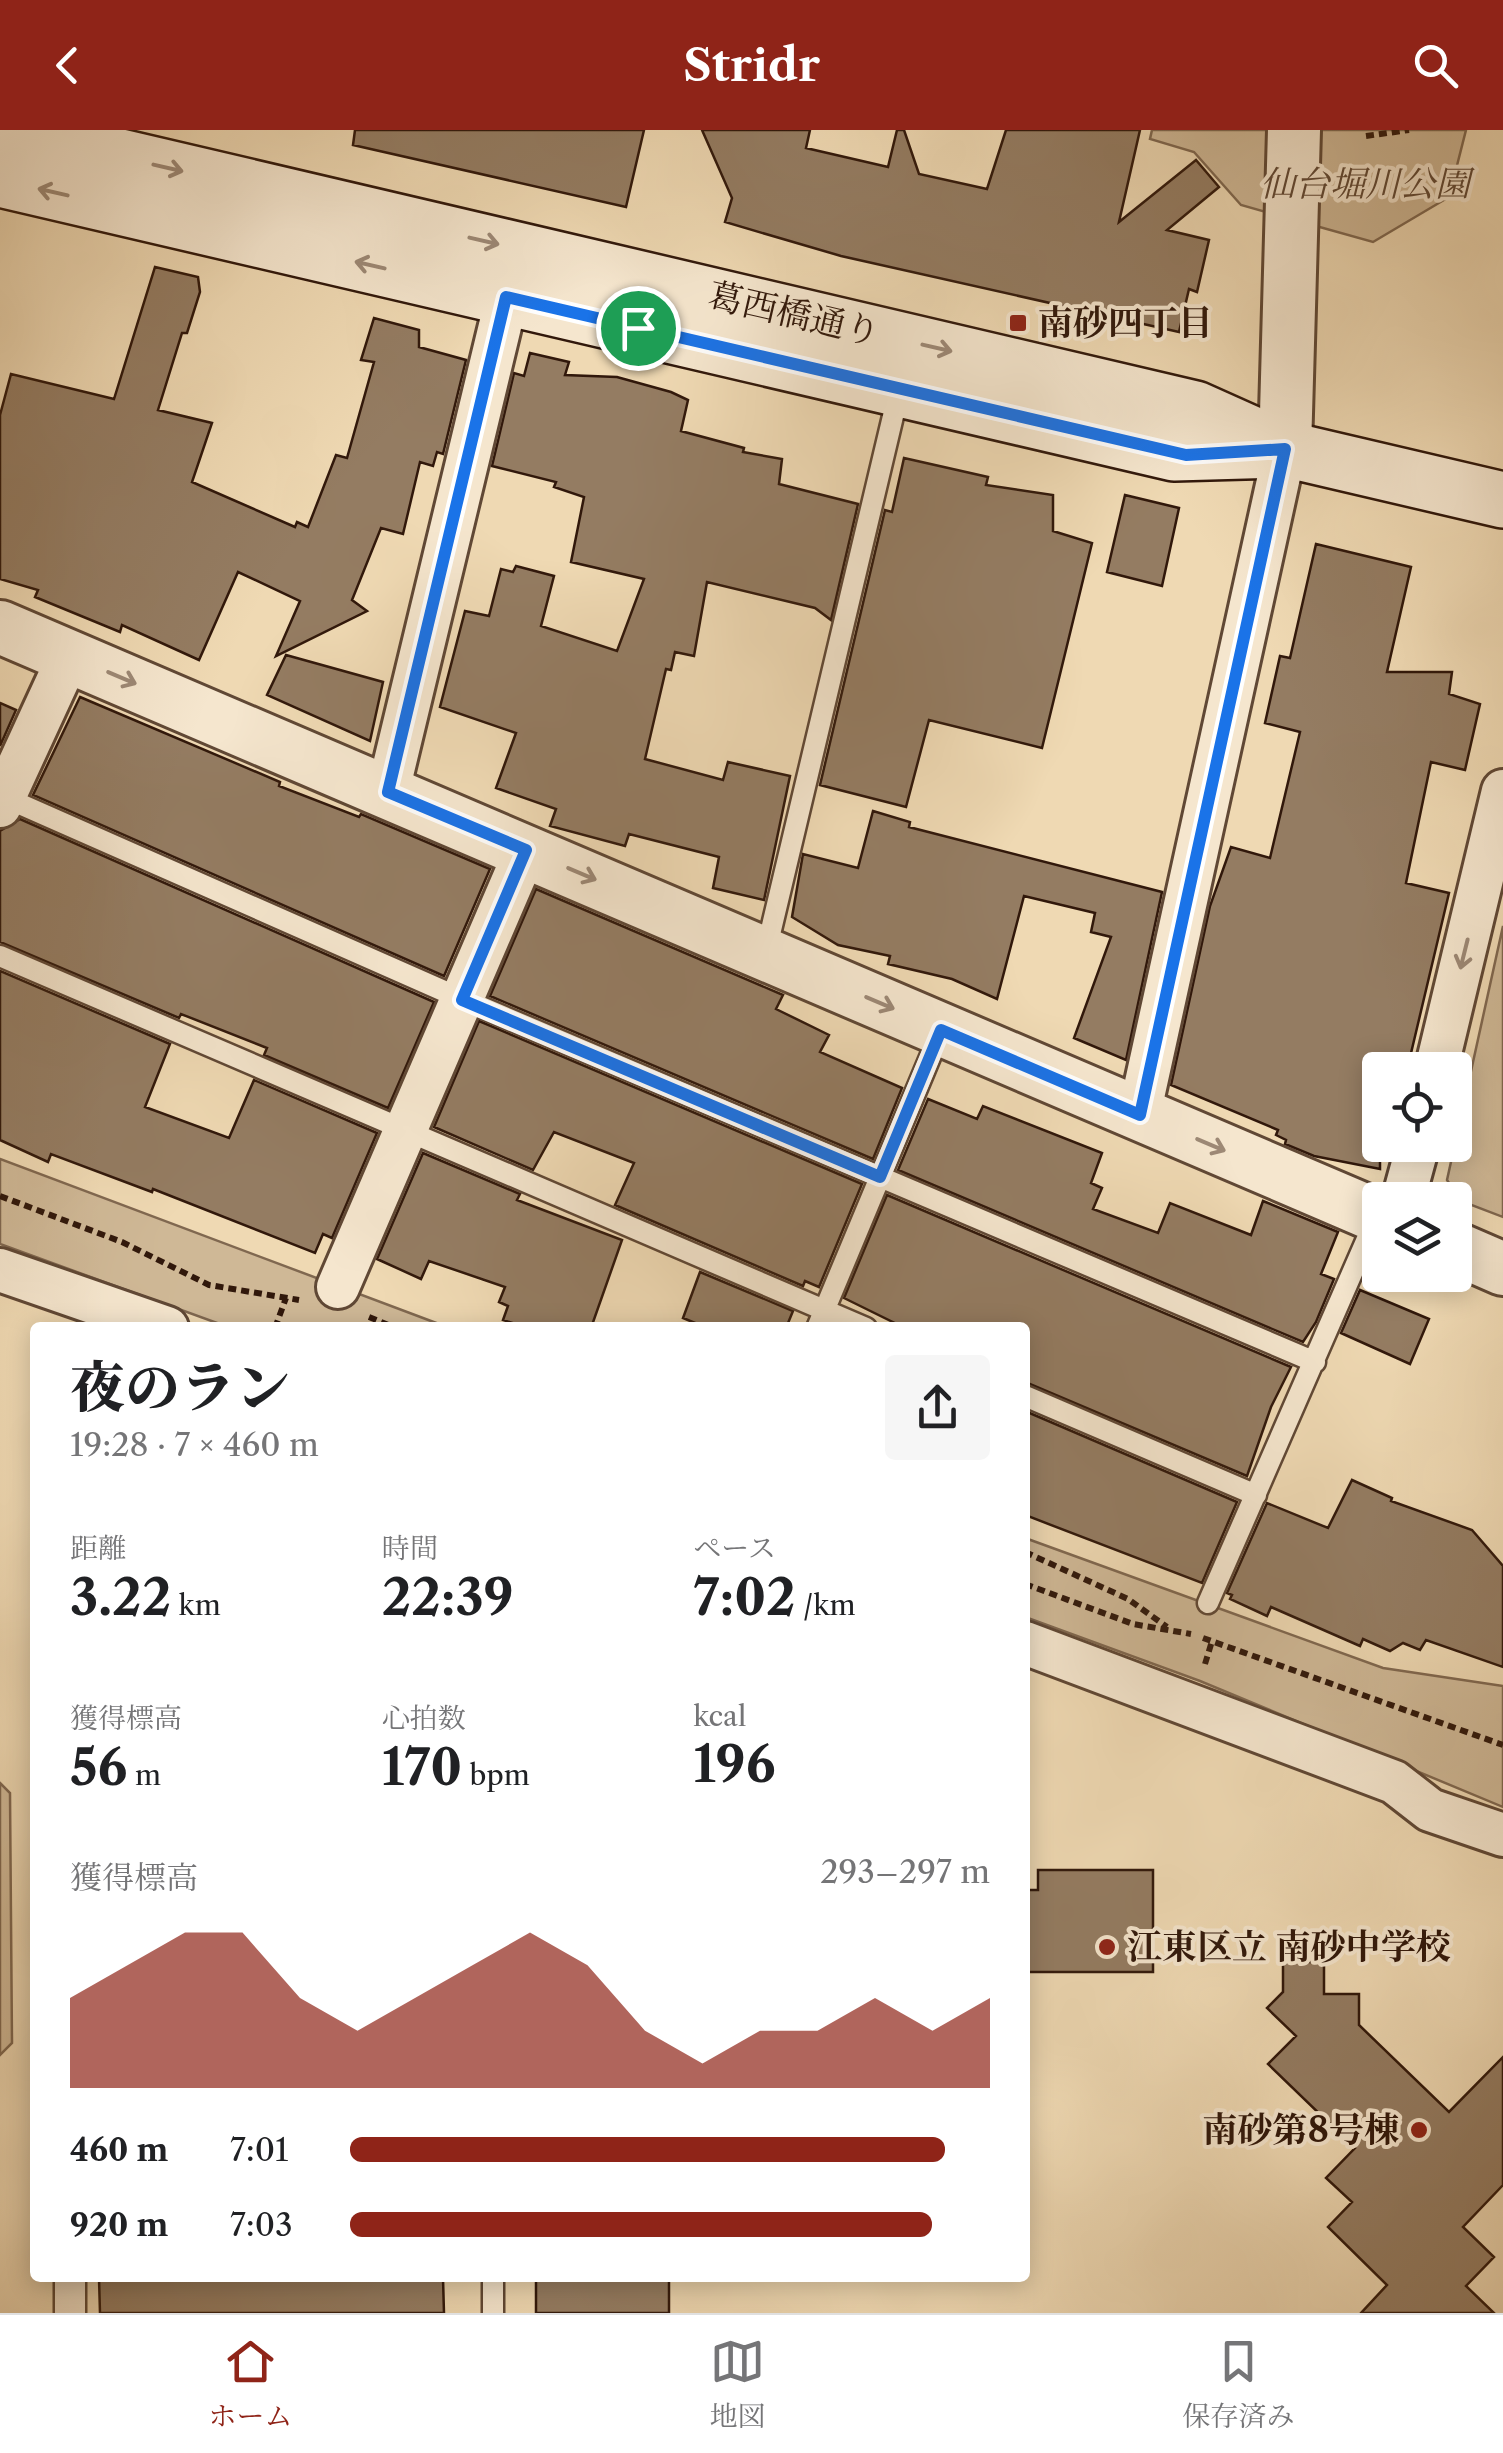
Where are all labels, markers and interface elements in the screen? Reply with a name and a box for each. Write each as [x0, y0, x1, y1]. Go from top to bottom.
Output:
text: Stridr [683, 37, 820, 93]
icon: back [40, 38, 95, 93]
icon: search [1408, 38, 1463, 93]
one-way arrow [151, 160, 183, 178]
park label: 仙台堀川公園 [1260, 162, 1475, 205]
one-way arrow [38, 182, 70, 200]
one-way arrow [468, 233, 500, 251]
one-way arrow [355, 255, 387, 273]
street label: 葛西橋通り [704, 273, 884, 354]
pin [596, 286, 681, 371]
icon: arrive [611, 301, 666, 356]
place label: 南砂四丁目 [1038, 301, 1213, 344]
marker: 南砂四丁目 [1007, 312, 1029, 334]
one-way arrow [920, 340, 952, 358]
one-way arrow [106, 670, 137, 688]
one-way arrow [566, 866, 597, 884]
one-way arrow [1454, 937, 1472, 969]
one-way arrow [864, 995, 895, 1013]
map controls [1362, 1052, 1472, 1292]
button: locate [1362, 1052, 1472, 1162]
one-way arrow [1195, 1137, 1226, 1155]
button: layers [1362, 1182, 1472, 1292]
text: 夜のラン [70, 1354, 290, 1421]
button: share [885, 1355, 990, 1460]
text: 19:28 · 7 × 460 m [70, 1425, 319, 1464]
text: 距離 [70, 1531, 126, 1565]
text: 時間 [382, 1531, 438, 1565]
text: ペース [693, 1531, 776, 1565]
text: 3.22 [70, 1566, 171, 1628]
text: 22:39 [382, 1566, 514, 1628]
text: 7:02 [693, 1566, 796, 1628]
text: km [171, 1588, 221, 1622]
text: /km [796, 1588, 855, 1622]
text: kcal [693, 1699, 746, 1733]
text: 獲得標高 [70, 1701, 182, 1735]
text: 心拍数 [382, 1701, 466, 1735]
text: 196 [693, 1733, 776, 1795]
text: 56 [70, 1736, 127, 1798]
text: 170 [382, 1736, 462, 1798]
text: m [127, 1758, 161, 1792]
text: bpm [462, 1758, 530, 1792]
text: 293–297 m [820, 1852, 990, 1891]
text: 獲得標高 [70, 1858, 198, 1897]
place label: 江東区立 南砂中学校 [1127, 1925, 1451, 1968]
marker: 江東区立 南砂中学校 [1096, 1936, 1118, 1958]
place label: 南砂第8号棟 [1202, 2108, 1399, 2151]
marker: 南砂第8号棟 [1408, 2119, 1430, 2141]
text: 460 m [70, 2130, 168, 2169]
text: 7:01 [230, 2130, 288, 2169]
text: 920 m [70, 2205, 168, 2244]
text: 7:03 [230, 2205, 293, 2244]
tab: ホーム [208, 2334, 293, 2434]
tab: 地図 [709, 2334, 766, 2434]
tab: 保存済み [1182, 2334, 1295, 2434]

